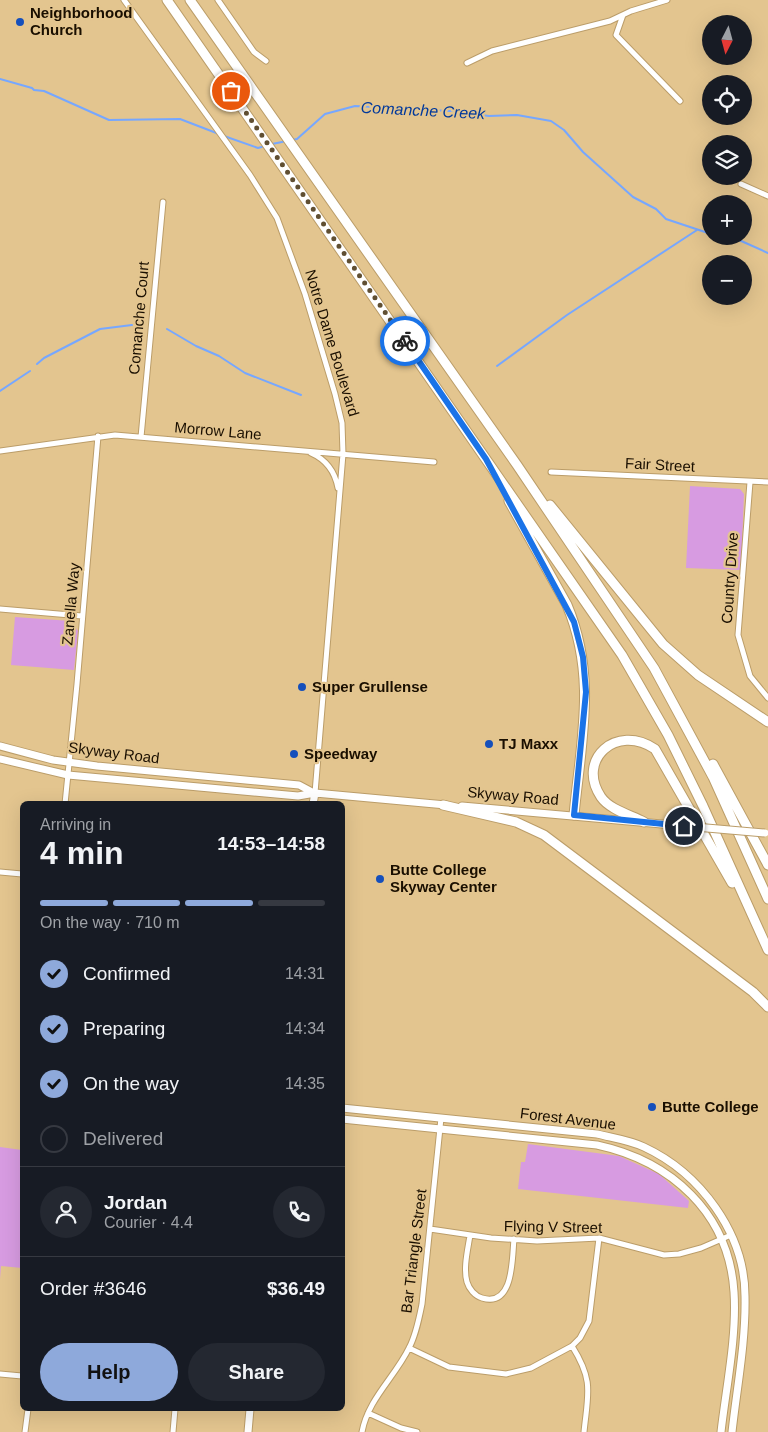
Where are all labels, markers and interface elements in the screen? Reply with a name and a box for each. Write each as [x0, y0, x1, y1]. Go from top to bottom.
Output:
place label: Neighborhood Church [30, 4, 132, 38]
north arrow [702, 15, 752, 65]
map controls [702, 15, 752, 305]
marker: Neighborhood Church [14, 16, 26, 28]
pin [210, 70, 252, 112]
button: locate [702, 75, 752, 125]
icon: bag [217, 77, 245, 105]
water label: Comanche Creek [360, 99, 487, 122]
button: layers [702, 135, 752, 185]
button: + [702, 195, 752, 245]
button: − [702, 255, 752, 305]
street label: Comanche Court [125, 260, 152, 375]
street label: Notre Dame Boulevard [302, 267, 363, 418]
courier [380, 316, 430, 366]
icon: bike [391, 327, 419, 355]
street label: Morrow Lane [174, 418, 262, 443]
street label: Fair Street [625, 454, 696, 475]
street label: Country Drive [718, 532, 741, 624]
street label: Zanella Way [58, 561, 83, 646]
place label: Super Grullense [312, 678, 428, 695]
marker: Super Grullense [296, 681, 308, 693]
place label: TJ Maxx [499, 735, 559, 752]
street label: Skyway Road [68, 738, 161, 767]
marker: TJ Maxx [483, 738, 495, 750]
place label: Speedway [304, 745, 378, 762]
marker: Speedway [288, 748, 300, 760]
street label: Skyway Road [467, 783, 559, 808]
pin [663, 805, 705, 847]
icon: home [670, 812, 698, 840]
text: Arriving in [40, 816, 111, 833]
text: 14:53–14:58 [217, 833, 325, 854]
text: 4 min [40, 835, 124, 871]
place label: Butte College Skyway Center [390, 861, 497, 895]
marker: Butte College Skyway Center [374, 873, 386, 885]
text: On the way · 710 m [40, 914, 180, 931]
icon: check [40, 960, 68, 988]
text: Confirmed [83, 963, 171, 984]
text: 14:31 [285, 965, 325, 982]
icon: check [40, 1015, 68, 1043]
text: Preparing [83, 1018, 165, 1039]
text: 14:34 [285, 1020, 325, 1037]
icon: check [40, 1070, 68, 1098]
text: On the way [83, 1073, 179, 1094]
text: 14:35 [285, 1075, 325, 1092]
place label: Butte College [662, 1098, 759, 1115]
marker: Butte College [646, 1101, 658, 1113]
street label: Forest Avenue [519, 1104, 617, 1133]
text: Delivered [83, 1128, 163, 1149]
button: person [40, 1186, 92, 1238]
button: phone [273, 1186, 325, 1238]
street label: Bar Triangle Street [397, 1187, 430, 1314]
text: Jordan [104, 1192, 167, 1213]
text: Courier · 4.4 [104, 1214, 193, 1231]
street label: Flying V Street [504, 1217, 603, 1236]
text: Order #3646 [40, 1278, 147, 1299]
text: $36.49 [267, 1278, 325, 1299]
button: Help [40, 1343, 178, 1401]
button: Share [188, 1343, 325, 1401]

